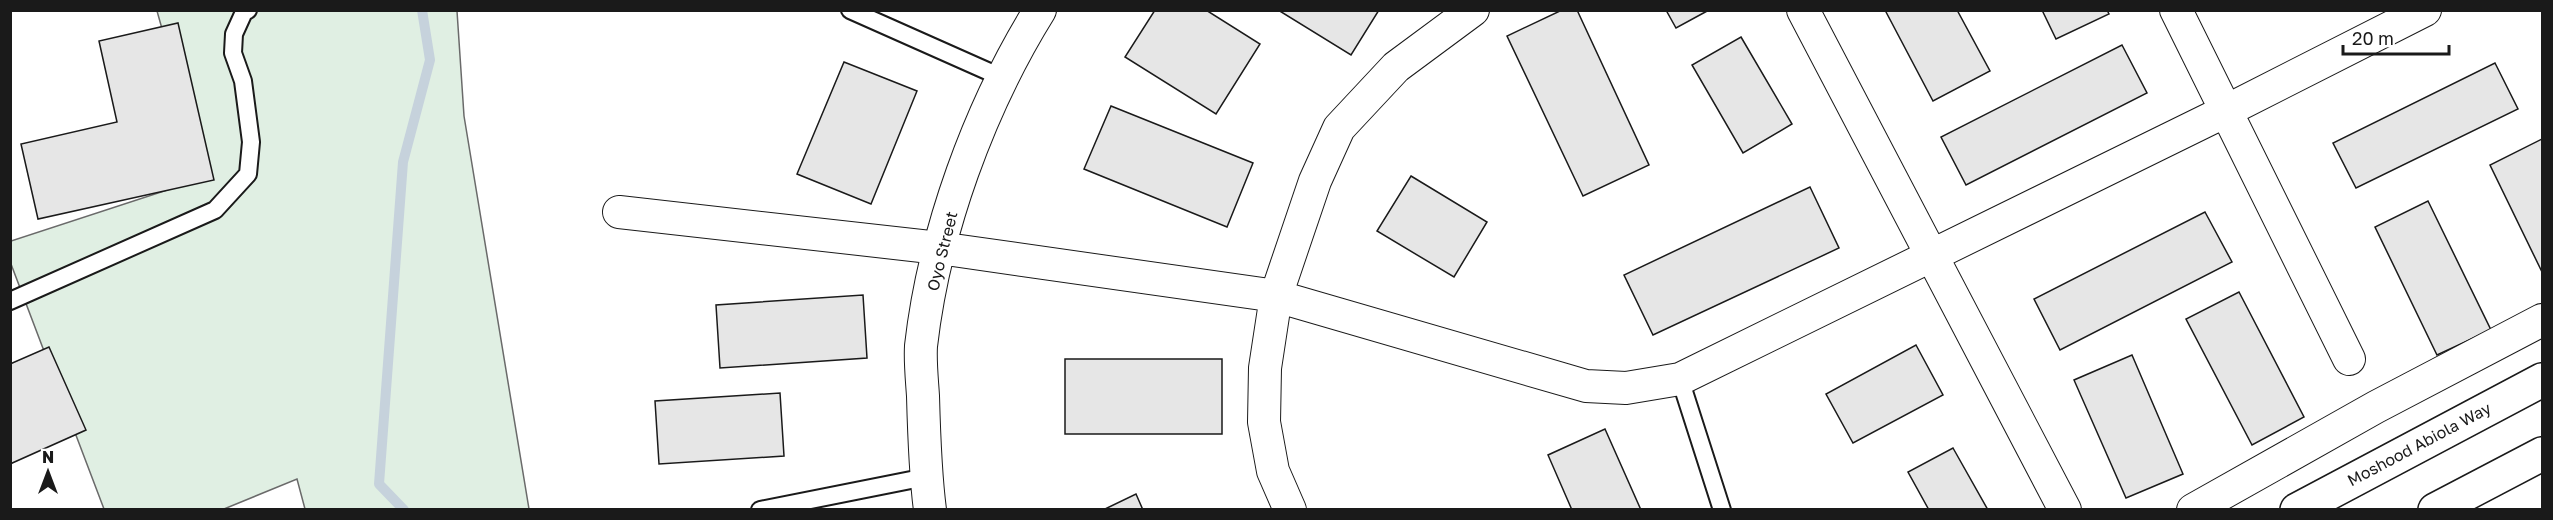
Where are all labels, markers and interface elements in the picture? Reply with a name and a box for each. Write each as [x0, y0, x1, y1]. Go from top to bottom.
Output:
scale bar [2343, 18, 2450, 56]
text: 20 m [2352, 27, 2394, 49]
street label: Oyo Street [922, 209, 962, 293]
street label: Moshood Abiola Way [2344, 398, 2494, 490]
north arrow [18, 442, 78, 502]
text: N [42, 447, 54, 467]

